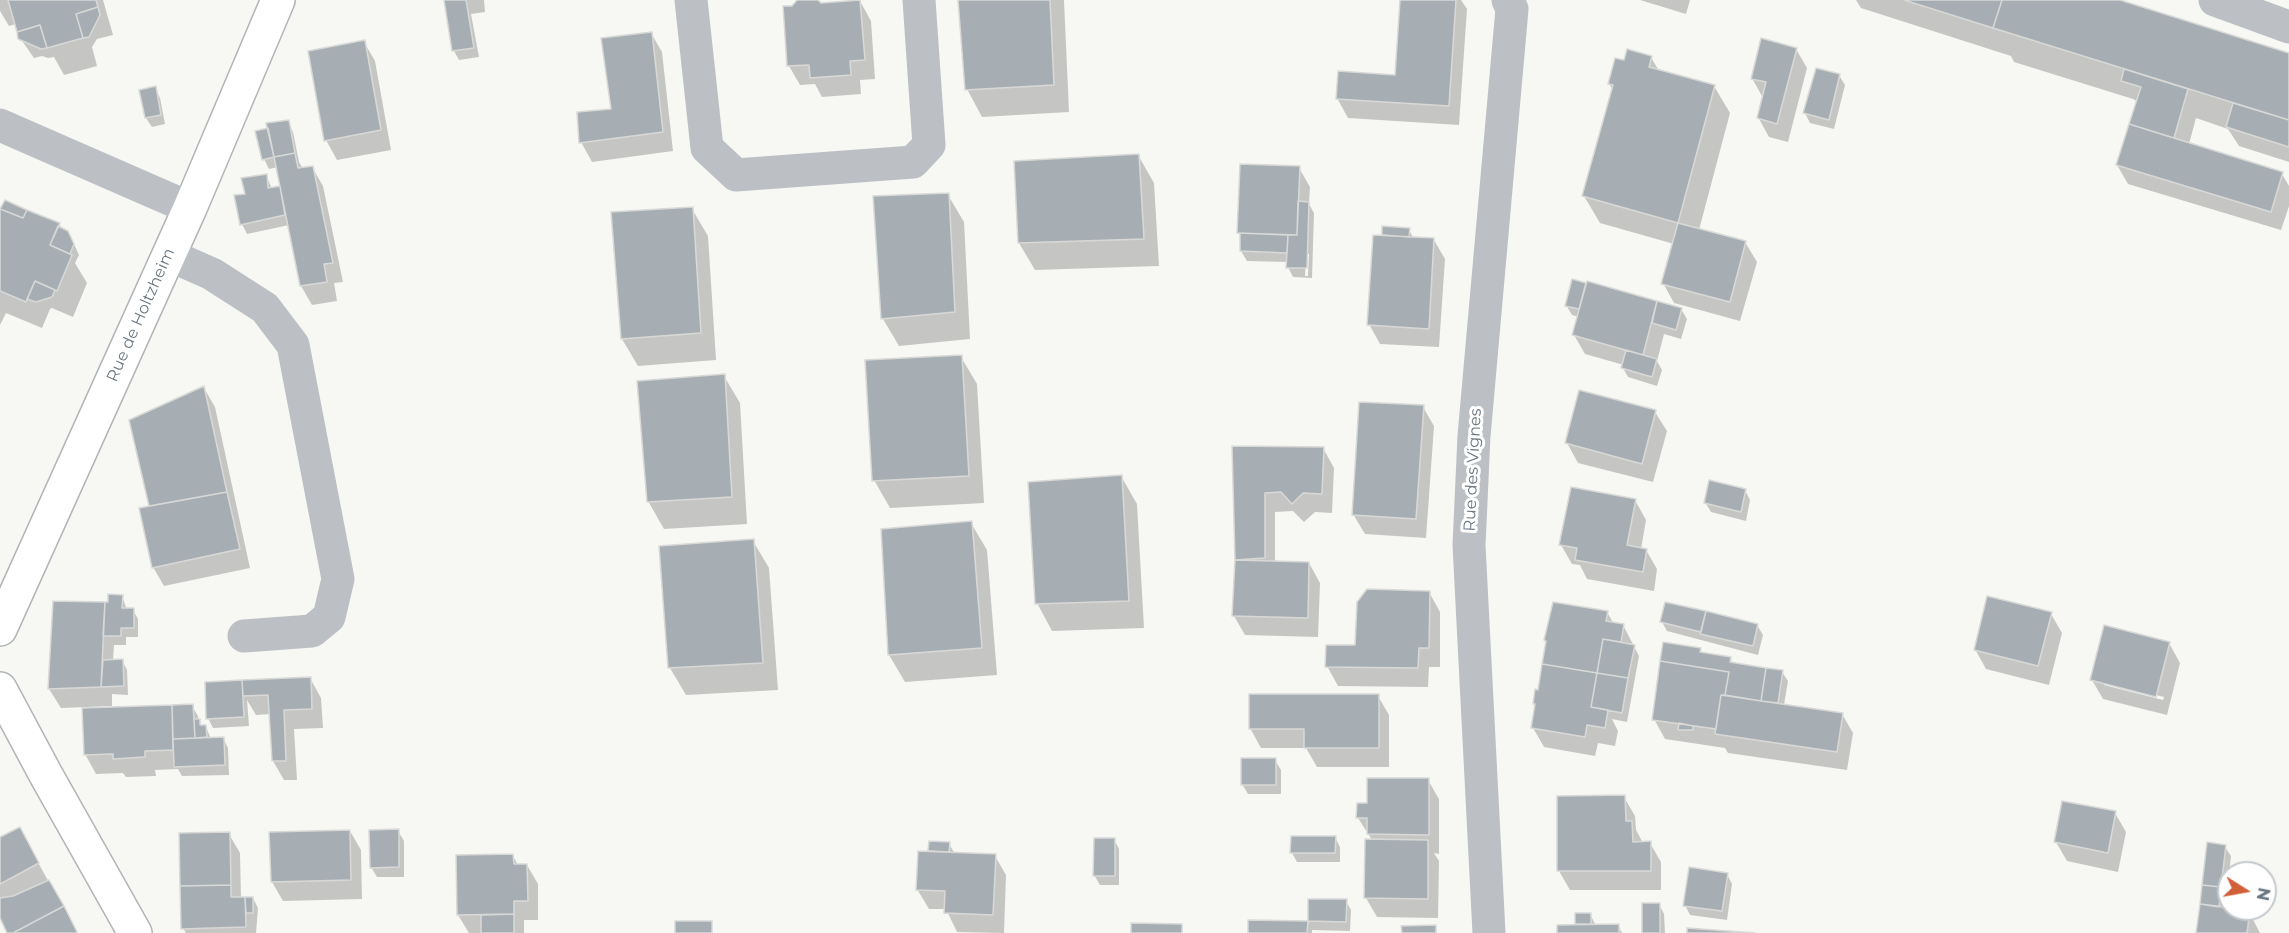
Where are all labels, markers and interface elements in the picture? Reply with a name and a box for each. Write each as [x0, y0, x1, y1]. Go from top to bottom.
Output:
street label: Rue de Holtzheim [103, 245, 179, 385]
street label: Rue des Vignes [1460, 408, 1486, 532]
north arrow [2217, 861, 2277, 921]
text: N [2253, 886, 2274, 902]

